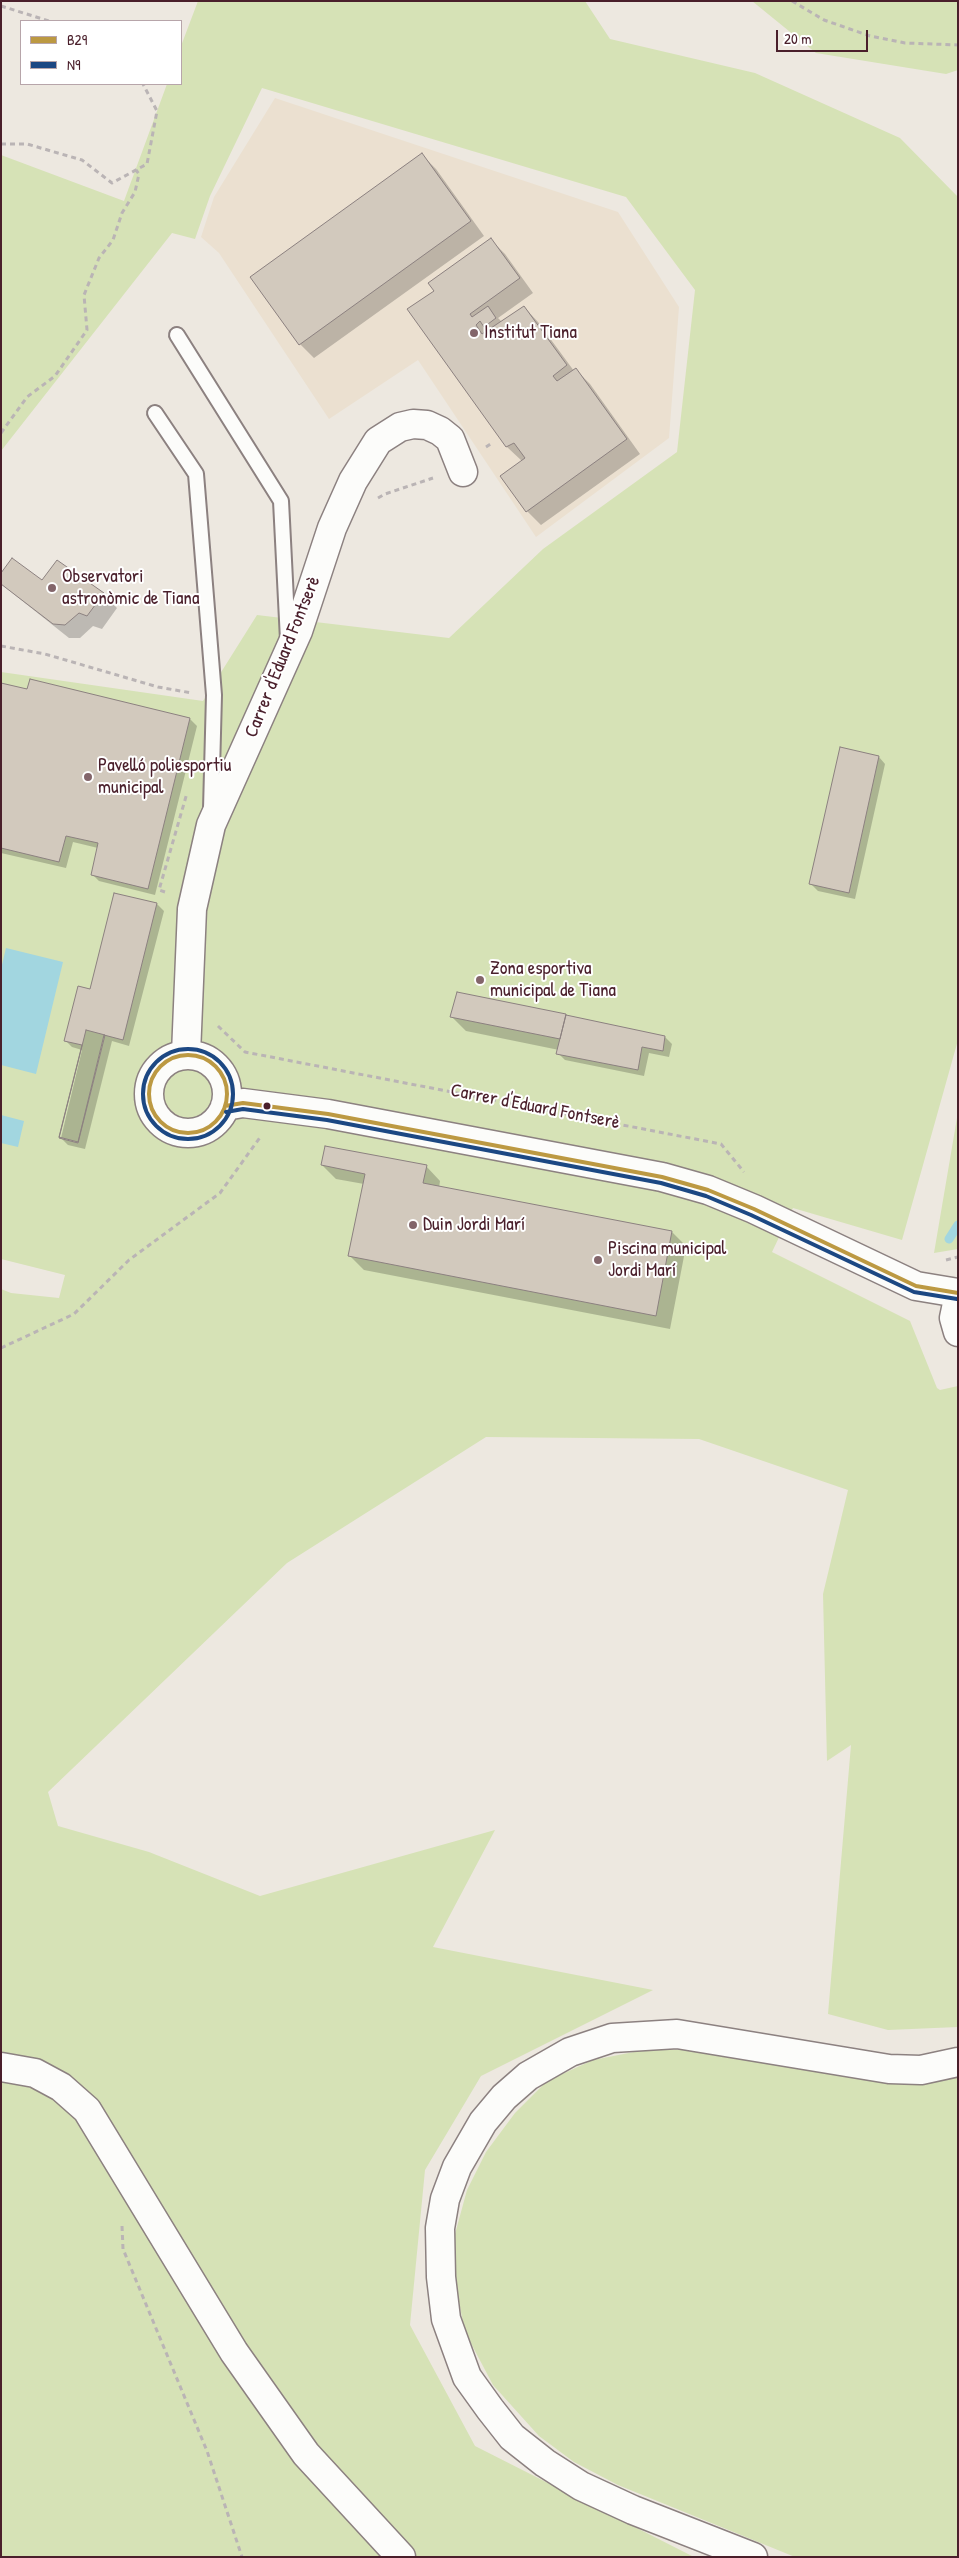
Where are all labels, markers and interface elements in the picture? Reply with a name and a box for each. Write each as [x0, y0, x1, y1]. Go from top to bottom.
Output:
legend [20, 20, 182, 85]
scale bar [779, 20, 872, 52]
text: 20 m [784, 28, 811, 49]
text: B29 [67, 29, 87, 50]
text: N9 [67, 54, 81, 75]
place label: Institut Tiana [484, 322, 577, 344]
marker: Institut Tiana [468, 327, 480, 339]
place label: Observatori astronòmic de Tiana [62, 566, 199, 610]
street label: Carrer d'Eduard Fontserè [240, 573, 326, 741]
marker: Observatori astronòmic de Tiana [46, 582, 58, 594]
place label: Pavelló poliesportiu municipal [98, 755, 231, 799]
marker: Pavelló poliesportiu municipal [82, 771, 94, 783]
place label: Zona esportiva municipal de Tiana [490, 958, 616, 1002]
marker: Zona esportiva municipal de Tiana [474, 974, 486, 986]
street label: Carrer d'Eduard Fontserè [448, 1079, 622, 1135]
unlabelled marker [262, 1101, 272, 1111]
place label: Duin Jordi Marí [423, 1214, 525, 1236]
marker: Duin Jordi Marí [407, 1219, 419, 1231]
place label: Piscina municipal Jordi Marí [608, 1238, 726, 1282]
marker: Piscina municipal Jordi Marí [592, 1254, 604, 1266]

